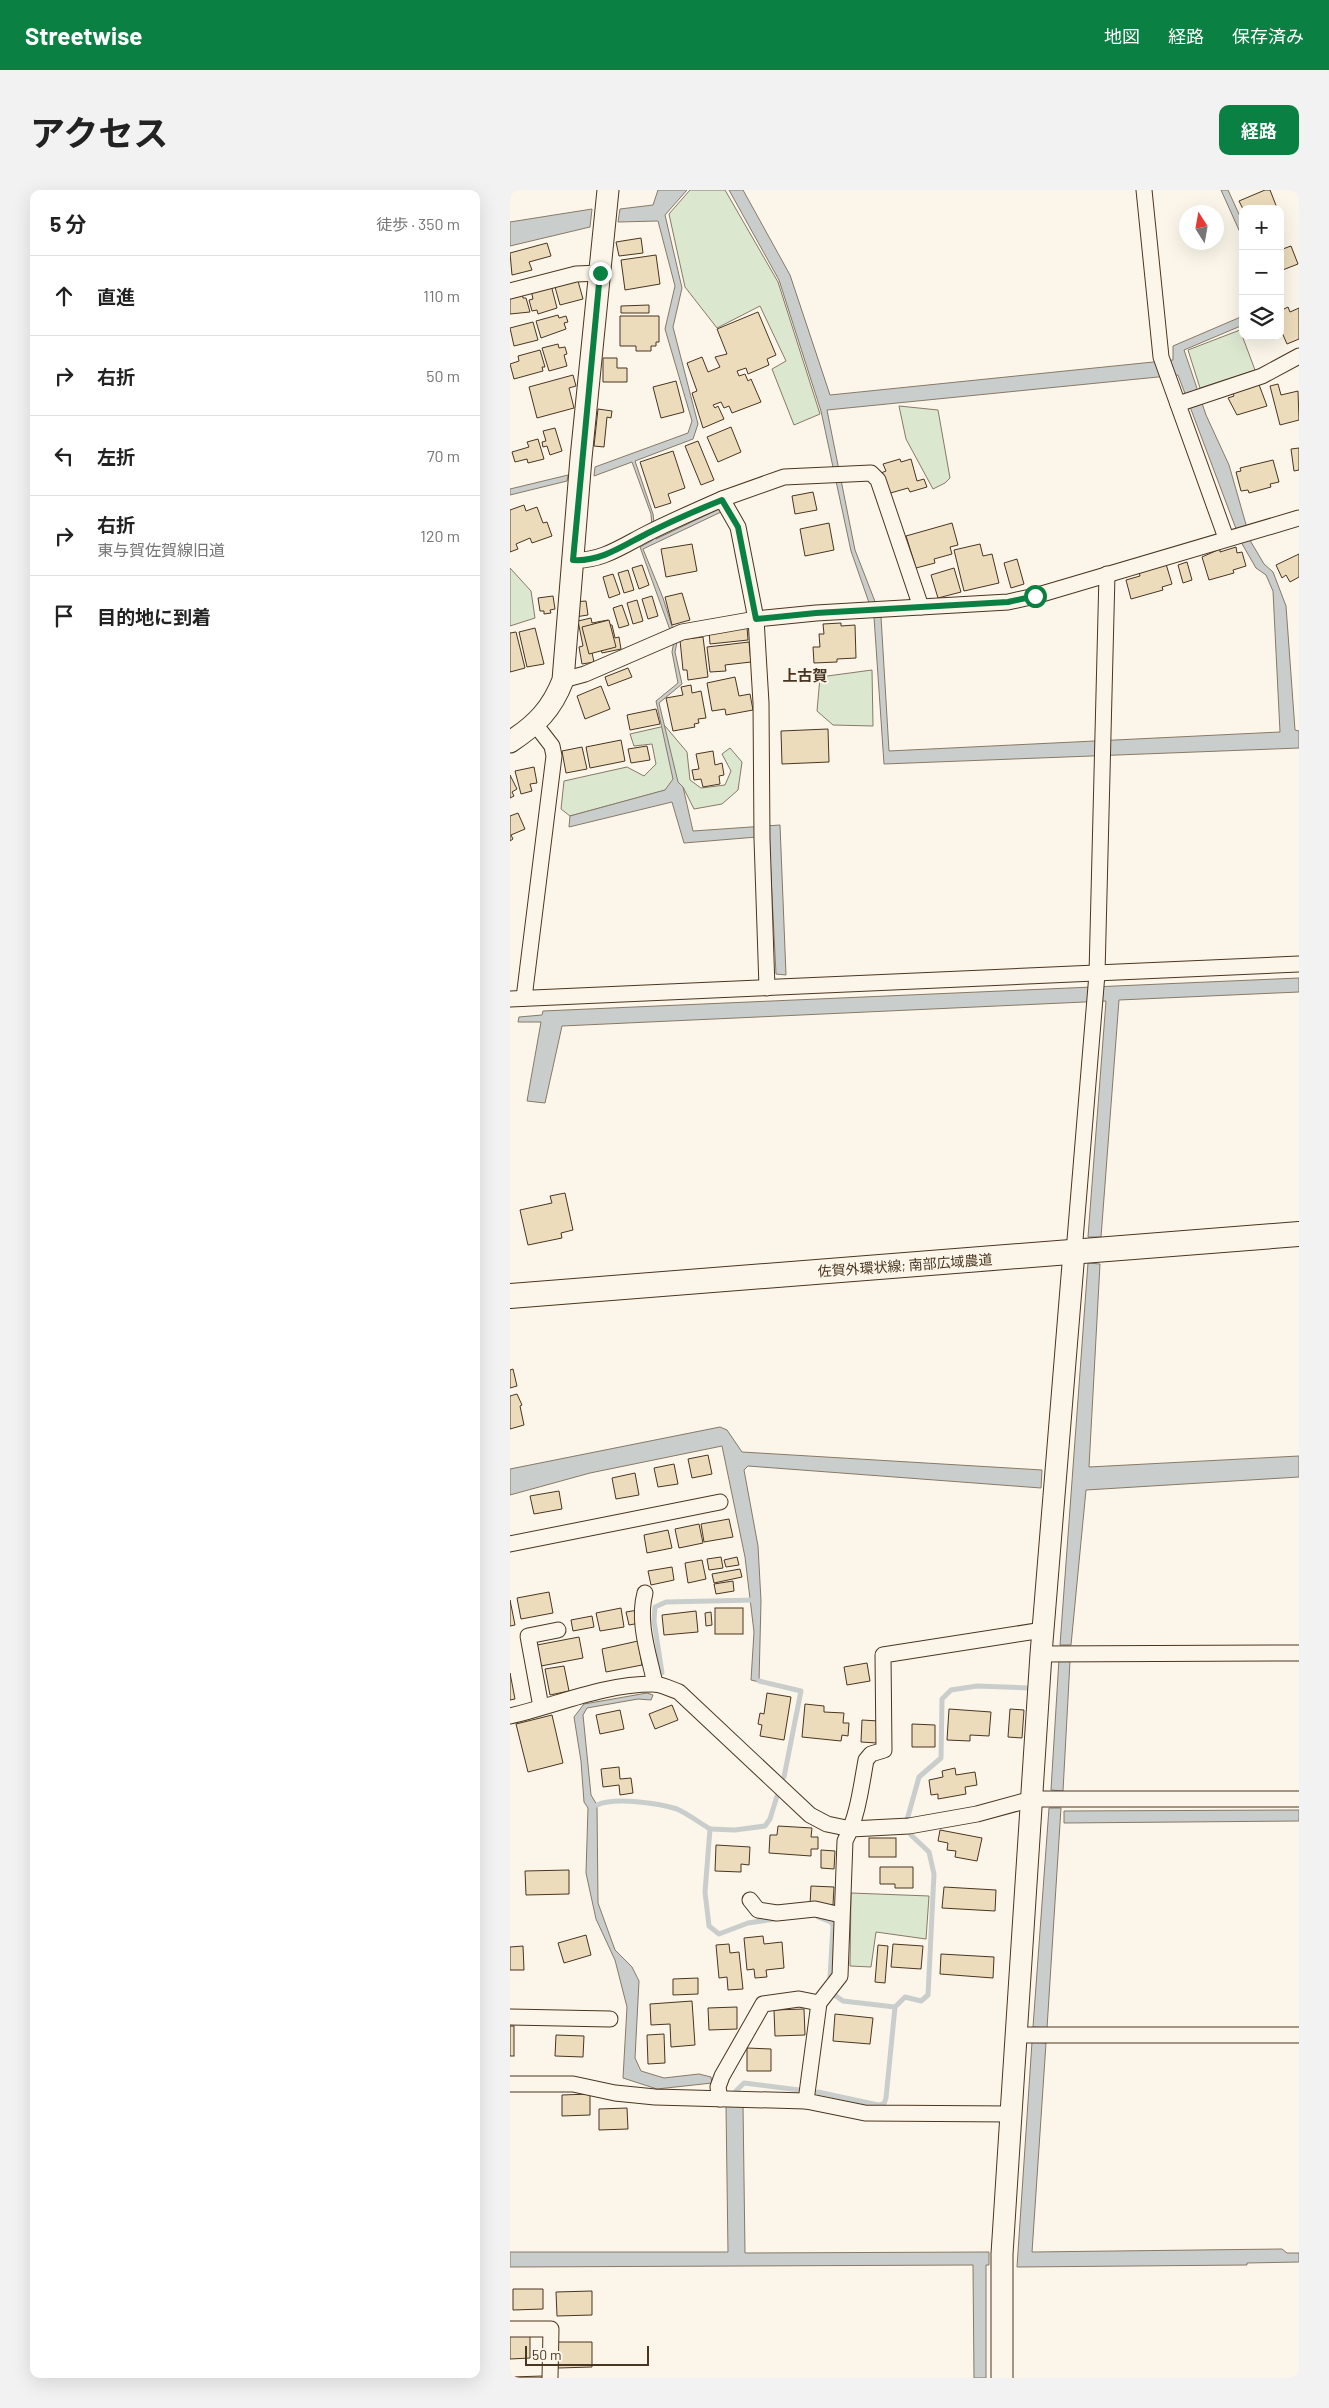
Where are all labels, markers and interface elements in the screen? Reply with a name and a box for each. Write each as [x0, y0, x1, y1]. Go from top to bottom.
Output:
text: Streetwise [25, 21, 142, 50]
text: 地図 [1104, 25, 1140, 47]
text: 経路 [1168, 25, 1204, 47]
text: 保存済み [1232, 25, 1304, 47]
button: 経路 [1219, 105, 1299, 155]
text: アクセス [30, 111, 168, 153]
north arrow [1179, 205, 1224, 250]
map controls [1239, 205, 1284, 340]
button: + [1239, 205, 1284, 250]
text: 5 分 [50, 211, 87, 236]
text: 徒歩 · 350 m [376, 214, 460, 233]
button: − [1239, 250, 1284, 295]
route end [589, 262, 612, 285]
icon: ahead [50, 282, 78, 310]
text: 直進 [97, 285, 135, 308]
text: 110 m [423, 286, 460, 305]
button: layers [1239, 295, 1284, 340]
icon: right [50, 362, 78, 390]
text: 右折 [97, 365, 135, 388]
text: 50 m [426, 366, 460, 385]
icon: left [50, 442, 78, 470]
text: 左折 [97, 445, 135, 468]
text: 70 m [427, 446, 460, 465]
text: 右折 [97, 513, 135, 536]
icon: right [50, 522, 78, 550]
text: 120 m [420, 526, 460, 545]
text: 東与賀佐賀線旧道 [97, 540, 225, 559]
route start [1024, 585, 1047, 608]
icon: arrive [50, 602, 78, 630]
text: 目的地に到着 [97, 605, 211, 628]
district label: 上古賀 [782, 666, 828, 684]
street label: 佐賀外環状線; 南部広域農道 [817, 1250, 993, 1280]
scale bar [525, 2343, 649, 2366]
text: 50 m [532, 2346, 561, 2363]

